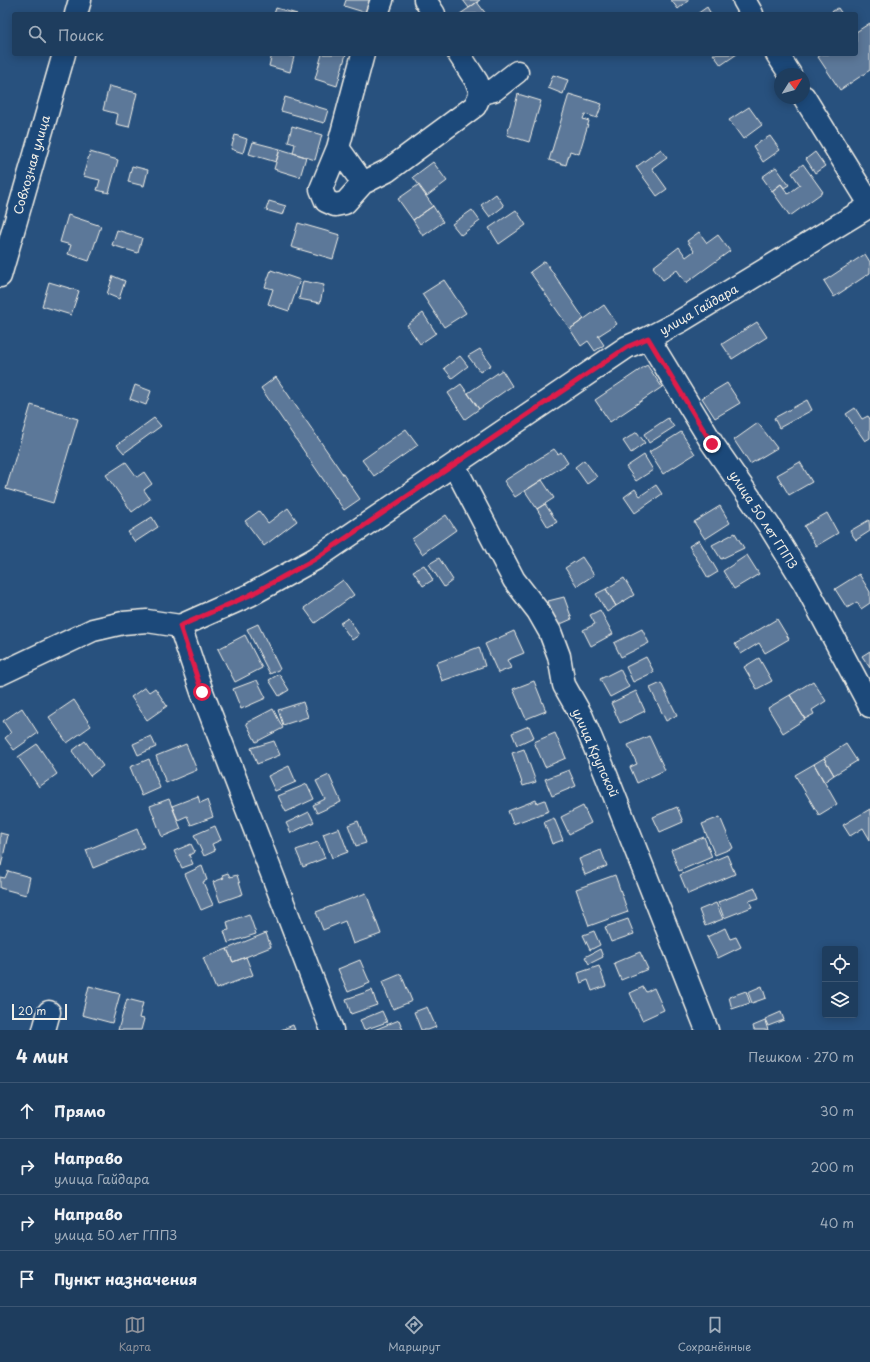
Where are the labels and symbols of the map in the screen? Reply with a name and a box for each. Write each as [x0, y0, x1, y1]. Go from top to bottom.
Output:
north arrow [774, 68, 810, 104]
street label: Совхозная улица [8, 113, 54, 216]
street label: улица Гайдара [656, 279, 742, 339]
route end [703, 435, 721, 453]
street label: улица 50 лет ГППЗ [725, 467, 802, 572]
route start [193, 683, 211, 701]
street label: улица Крупской [568, 705, 624, 800]
scale bar [12, 1002, 67, 1021]

